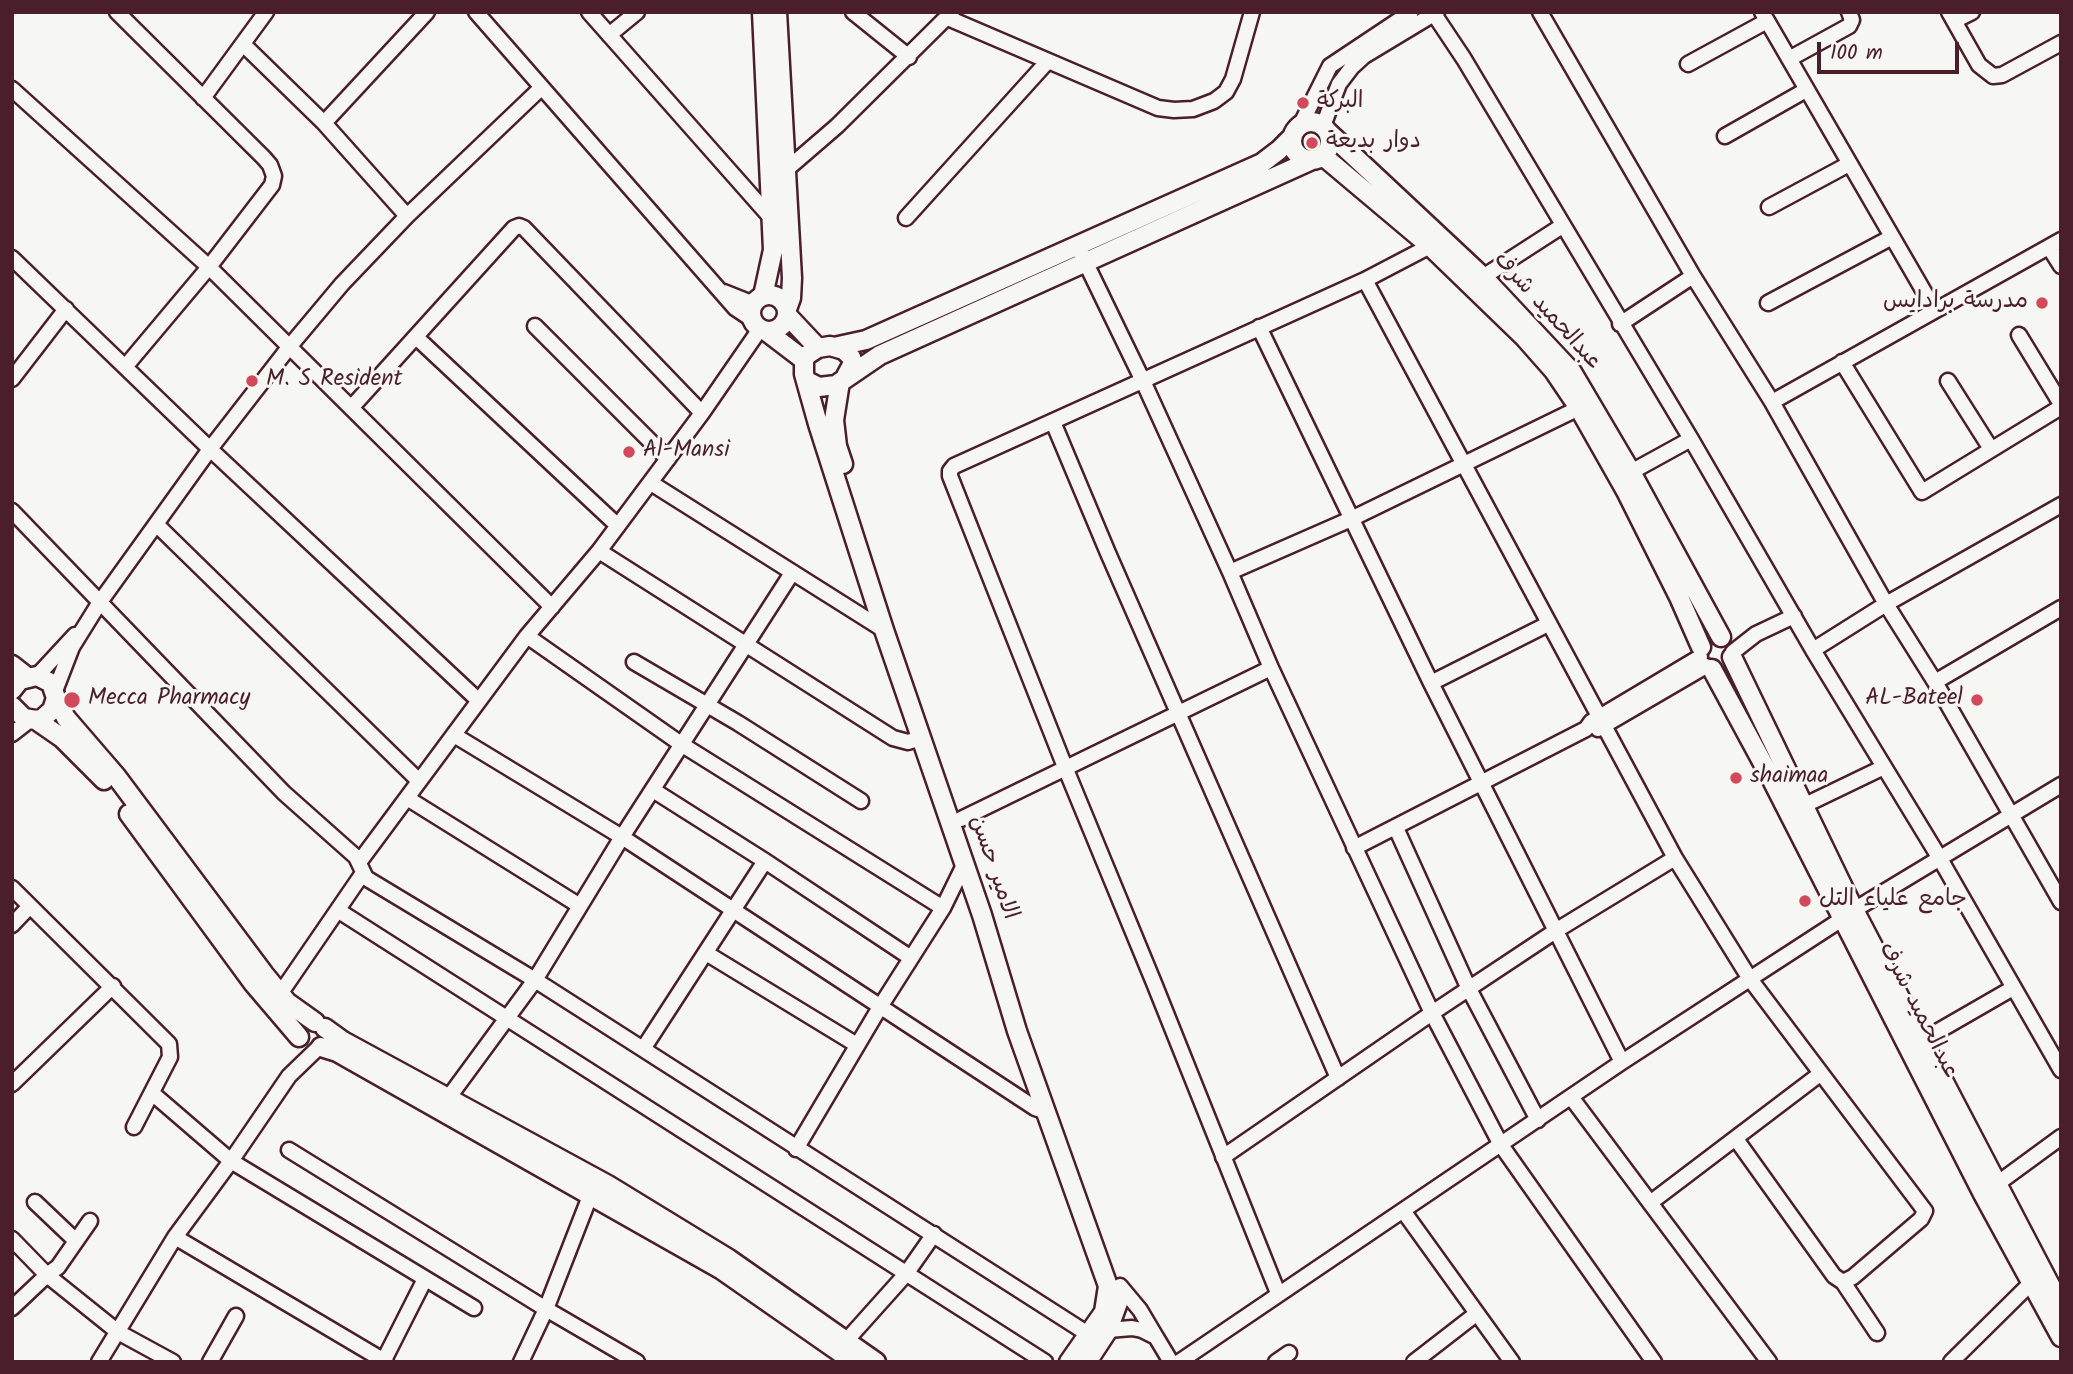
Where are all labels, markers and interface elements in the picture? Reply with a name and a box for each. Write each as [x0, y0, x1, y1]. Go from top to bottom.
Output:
scale bar [1821, 28, 1963, 72]
text: 100 m [1830, 37, 1883, 70]
place label: البركة [1317, 89, 1363, 117]
marker: البركة [1295, 95, 1311, 111]
place label: دوار بديعة [1326, 129, 1421, 157]
marker: دوار بديعة [1304, 135, 1320, 151]
street label: عبدالحميد شرف [1486, 248, 1606, 376]
place label: مدرسة برادايس [1883, 289, 2028, 317]
marker: مدرسة برادايس [2034, 295, 2050, 311]
place label: M. S Resident [266, 367, 402, 395]
marker: M. S Resident [244, 373, 260, 389]
place label: Al-Mansi [643, 438, 730, 466]
marker: Al-Mansi [621, 444, 637, 460]
place label: Mecca Pharmacy [88, 686, 250, 714]
place label: AL-Bateel [1865, 686, 1963, 714]
marker: Mecca Pharmacy [62, 690, 82, 710]
marker: AL-Bateel [1969, 692, 1985, 708]
place label: shaimaa [1750, 764, 1828, 792]
marker: shaimaa [1728, 770, 1744, 786]
street label: الامير حسن [961, 812, 1023, 924]
place label: جامع علياء التل [1819, 887, 1967, 915]
marker: جامع علياء التل [1797, 893, 1813, 909]
street label: عبدالحميد شرف [1871, 939, 1963, 1083]

